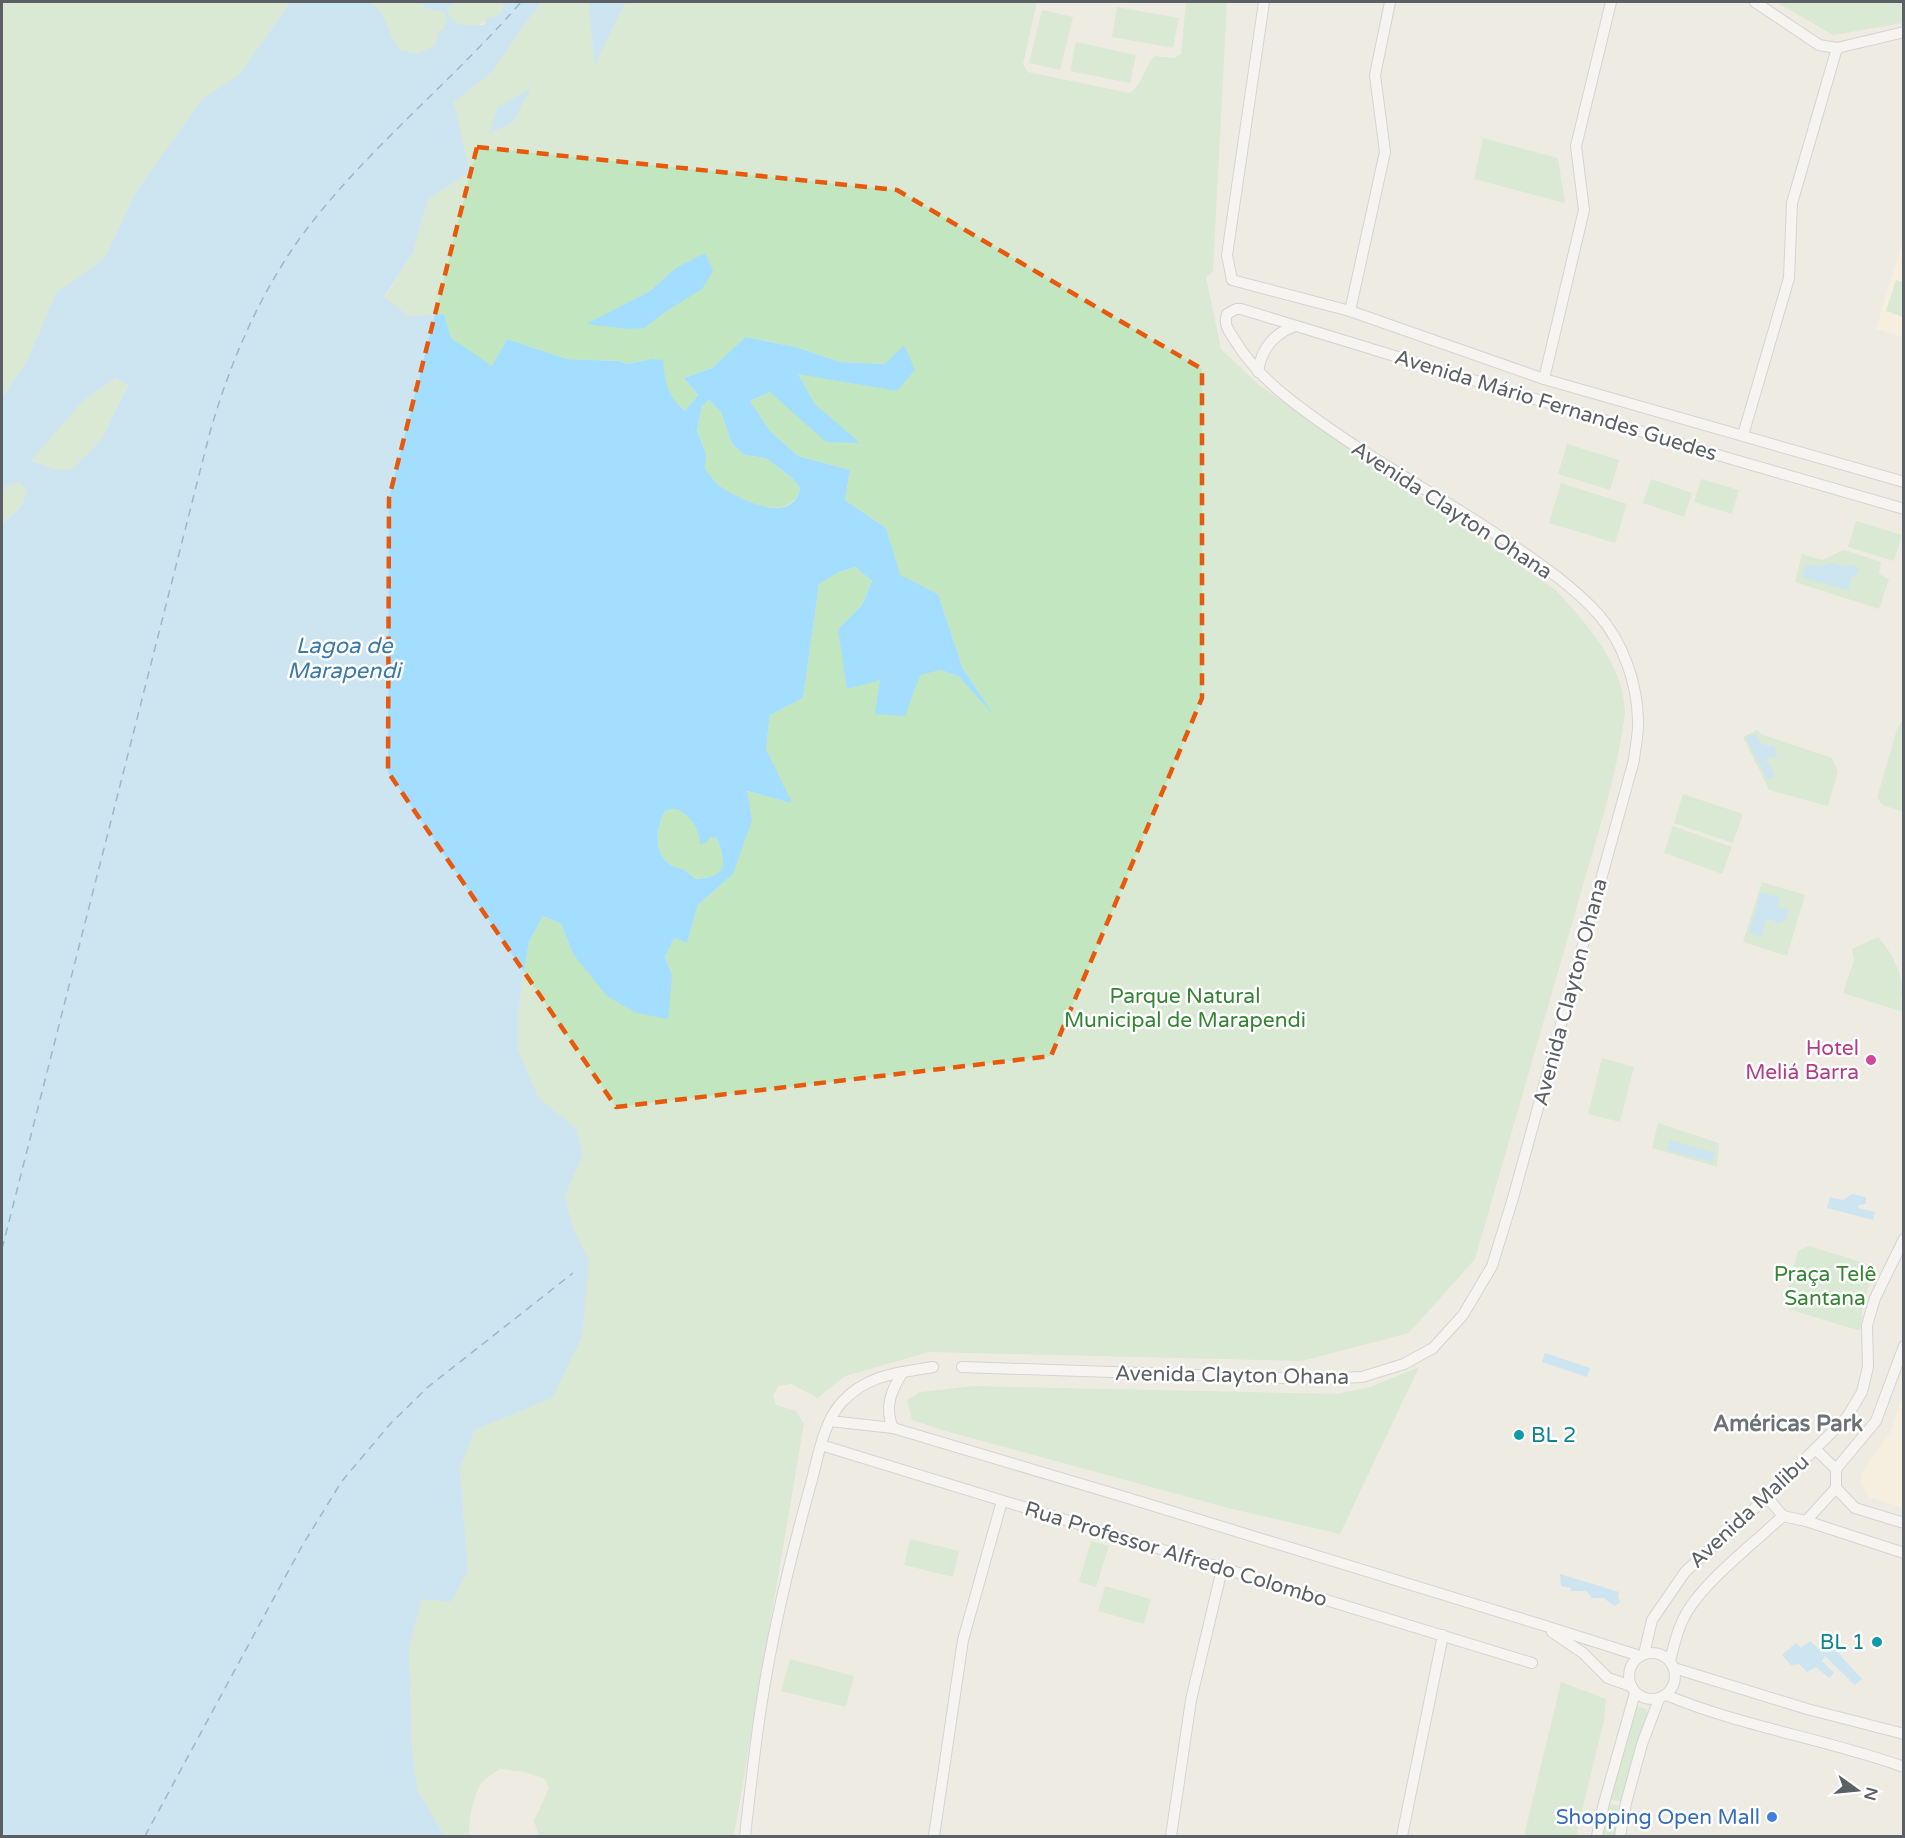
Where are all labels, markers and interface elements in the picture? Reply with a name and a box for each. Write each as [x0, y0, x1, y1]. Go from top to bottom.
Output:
street label: Avenida Mário Fernandes Guedes [1392, 344, 1720, 466]
street label: Avenida Clayton Ohana [1347, 436, 1557, 585]
water label: Lagoa de Marapendi [287, 633, 403, 684]
street label: Avenida Clayton Ohana [1528, 876, 1613, 1109]
park label: Parque Natural Municipal de Marapendi [1064, 984, 1306, 1033]
place label: Hotel Meliá Barra [1745, 1036, 1859, 1085]
marker: Hotel Meliá Barra [1864, 1053, 1878, 1067]
park label: Praça Telê Santana [1774, 1262, 1876, 1311]
street label: Avenida Clayton Ohana [1115, 1361, 1349, 1390]
district label: Américas Park [1713, 1411, 1863, 1437]
place label: BL 2 [1531, 1423, 1576, 1448]
marker: BL 2 [1512, 1428, 1526, 1442]
street label: Avenida Malibu [1684, 1449, 1815, 1573]
street label: Rua Professor Alfredo Colombo [1021, 1496, 1330, 1613]
place label: BL 1 [1820, 1630, 1865, 1655]
marker: BL 1 [1870, 1635, 1884, 1649]
north arrow [1827, 1760, 1887, 1820]
text: N [1859, 1785, 1882, 1802]
place label: Shopping Open Mall [1556, 1805, 1760, 1830]
marker: Shopping Open Mall [1765, 1810, 1779, 1824]

